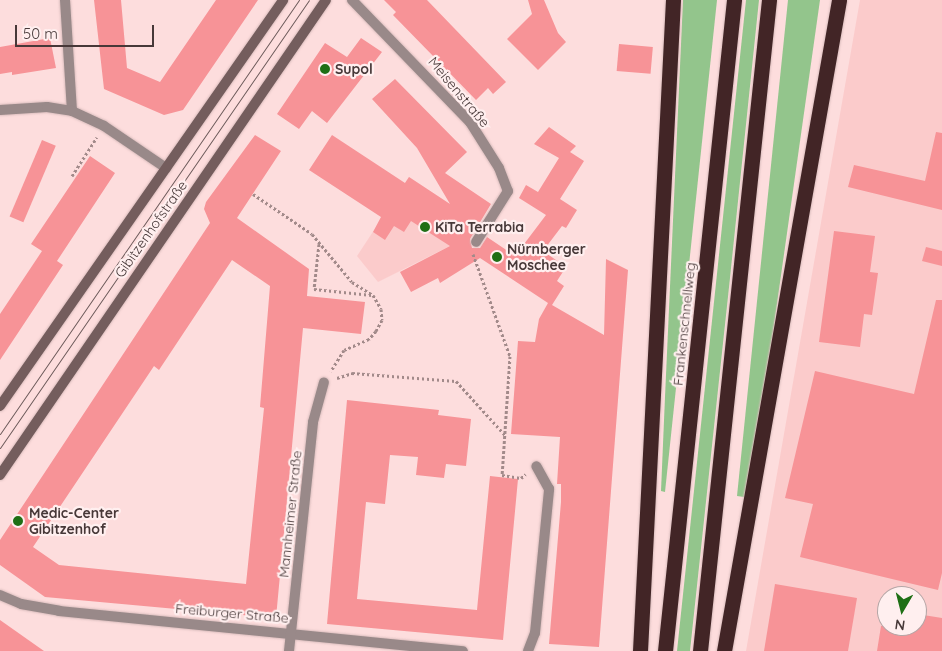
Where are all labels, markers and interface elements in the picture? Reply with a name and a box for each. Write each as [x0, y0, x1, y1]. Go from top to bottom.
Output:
scale bar [18, 15, 156, 47]
text: 50 m [23, 24, 58, 43]
street label: Meisenstraße [425, 53, 493, 131]
place label: Supol [335, 61, 373, 77]
marker: Supol [319, 63, 331, 75]
street label: Gibitzenhofstraße [111, 177, 191, 281]
place label: KiTa Terrabia [435, 219, 524, 235]
marker: KiTa Terrabia [419, 221, 431, 233]
place label: Nürnberger Moschee [507, 241, 586, 274]
marker: Nürnberger Moschee [491, 251, 503, 263]
street label: Frankenschnellweg [669, 262, 699, 386]
street label: Mannheimer Straße [275, 450, 305, 578]
place label: Medic-Center Gibitzenhof [29, 505, 119, 538]
marker: Medic-Center Gibitzenhof [11, 514, 25, 528]
north arrow [877, 586, 927, 636]
street label: Freiburger Straße [175, 600, 289, 626]
text: N [894, 615, 906, 634]

